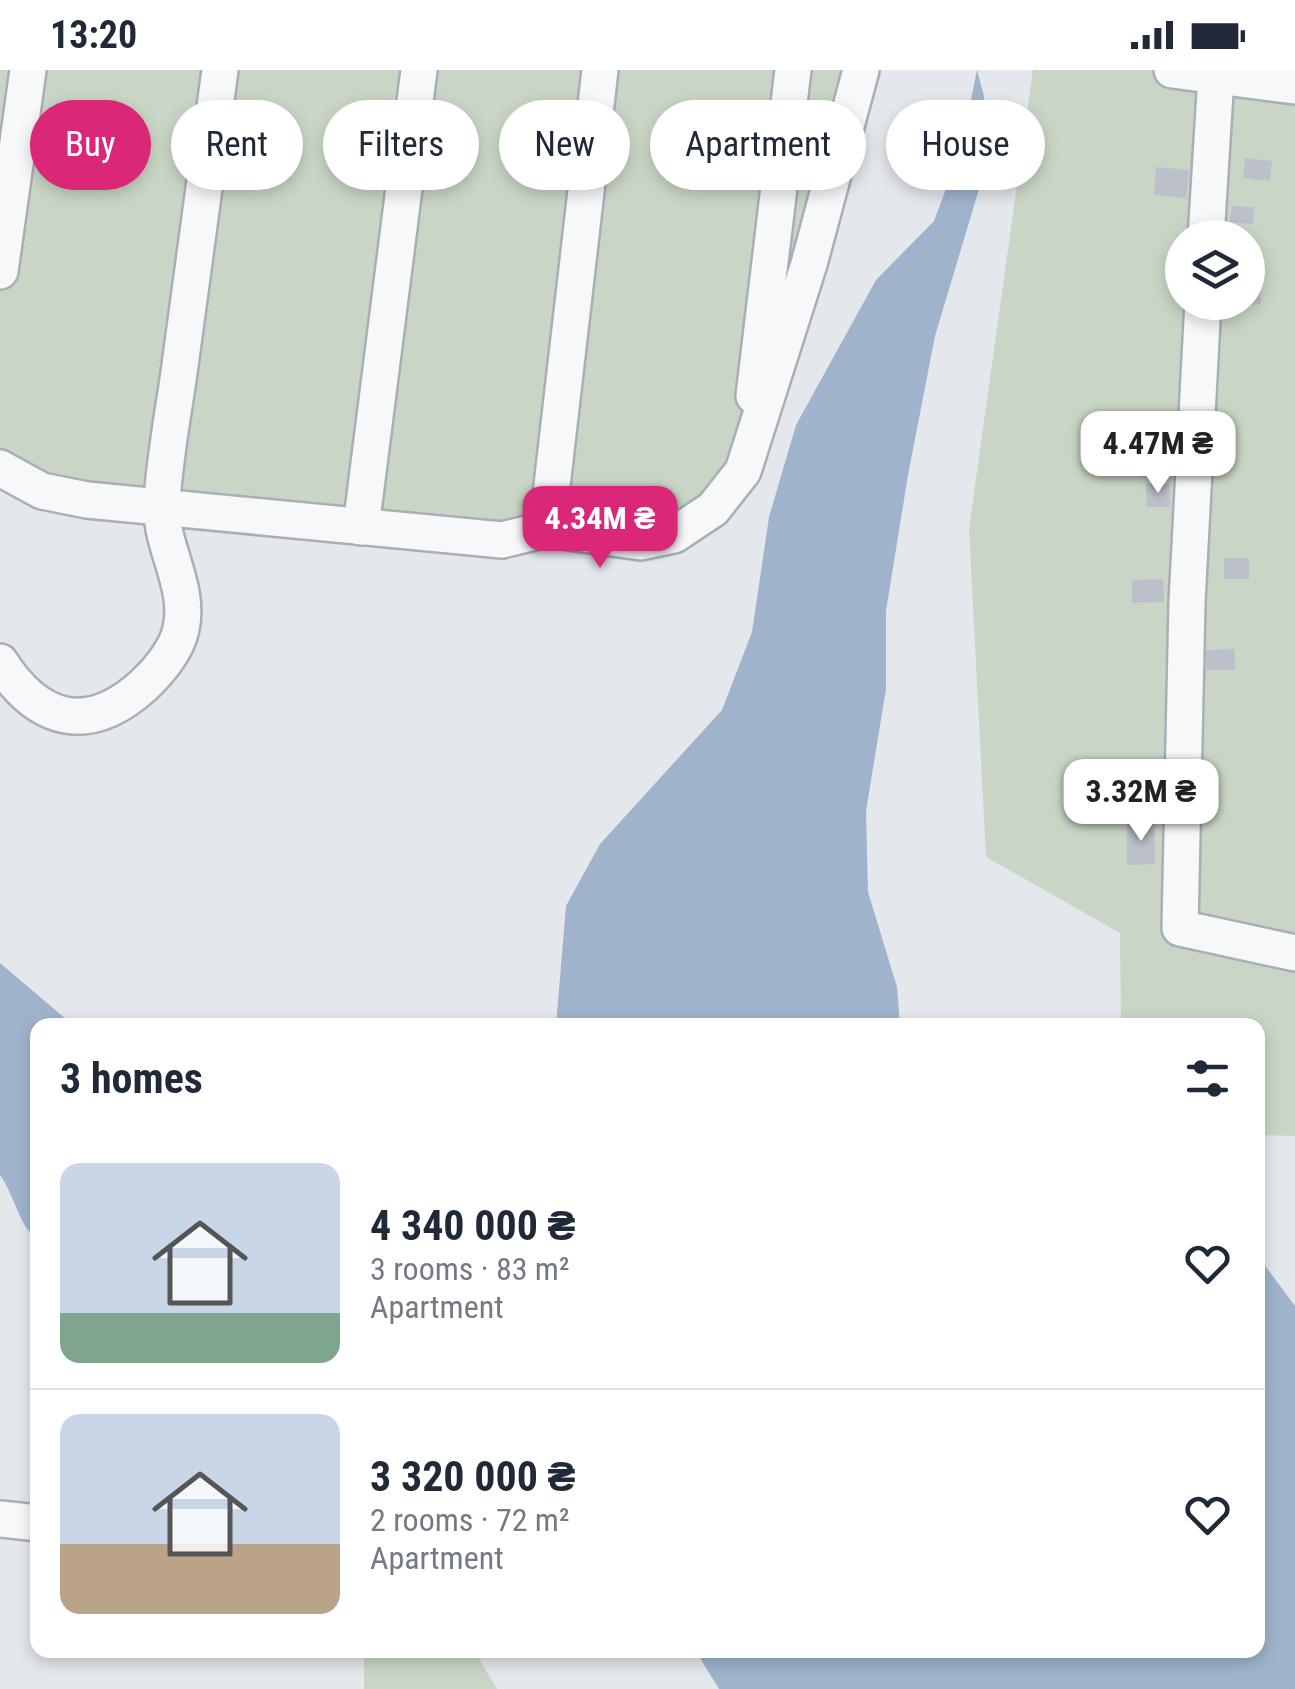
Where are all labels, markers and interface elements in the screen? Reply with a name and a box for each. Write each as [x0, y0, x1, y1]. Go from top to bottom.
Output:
text: 13:20 [50, 13, 137, 57]
chip: Buy [30, 100, 151, 190]
chip: Rent [171, 100, 303, 190]
chip: Filters [323, 100, 479, 190]
chip: New [499, 100, 630, 190]
chip: Apartment [650, 100, 866, 190]
chip: House [886, 100, 1045, 190]
map controls [1165, 220, 1265, 320]
button: layers [1165, 220, 1265, 320]
pin: 4.47M ₴ [1066, 411, 1250, 496]
text: 4.47M ₴ [1103, 424, 1213, 462]
pin: 4.34M ₴ [508, 486, 692, 571]
text: 4.34M ₴ [545, 499, 655, 537]
pin: 3.32M ₴ [1049, 759, 1233, 844]
text: 3.32M ₴ [1086, 772, 1196, 810]
icon: filters [1180, 1051, 1235, 1106]
text: 3 homes [60, 1054, 203, 1103]
text: 4 340 000 ₴ [370, 1201, 576, 1250]
icon: home [140, 1203, 260, 1323]
icon: heart [1180, 1236, 1235, 1291]
text: 3 rooms · 83 m² [370, 1250, 569, 1288]
text: Apartment [370, 1288, 504, 1326]
text: 3 320 000 ₴ [370, 1452, 576, 1501]
icon: home [140, 1454, 260, 1574]
icon: heart [1180, 1487, 1235, 1542]
text: 2 rooms · 72 m² [370, 1501, 569, 1539]
text: Apartment [370, 1539, 504, 1577]

